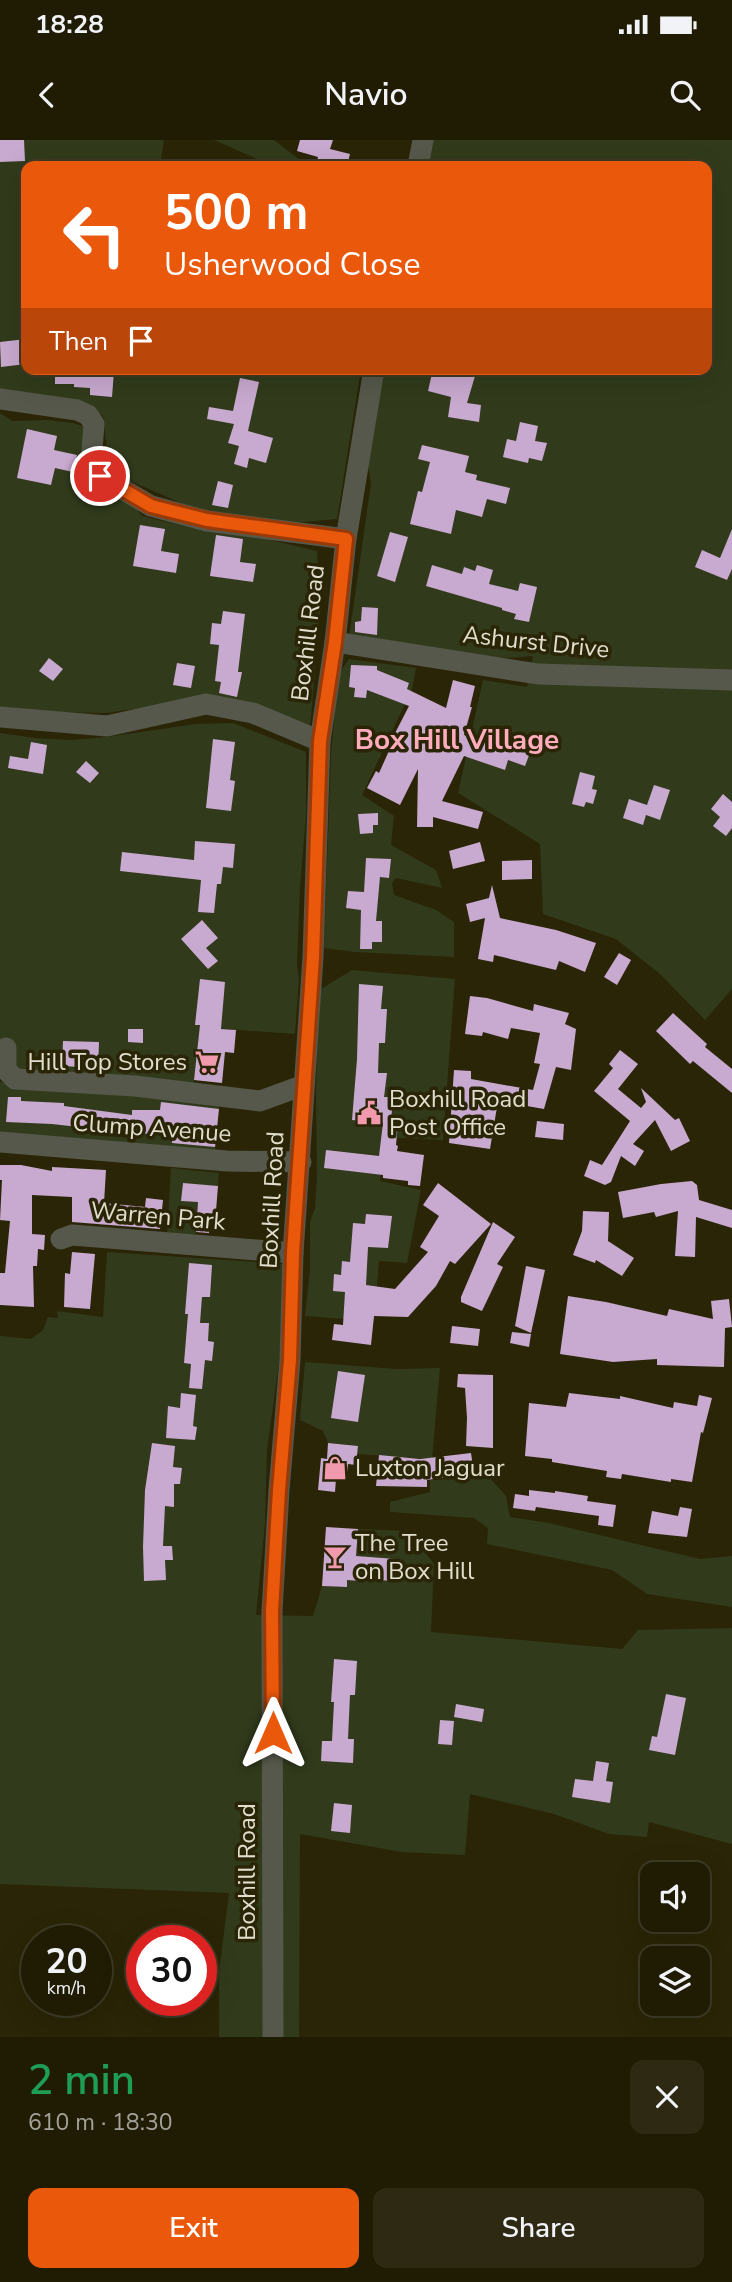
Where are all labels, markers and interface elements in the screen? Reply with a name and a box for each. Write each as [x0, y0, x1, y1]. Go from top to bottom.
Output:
text: 18:28 [35, 7, 104, 42]
text: Navio [324, 73, 408, 116]
icon: back [28, 76, 66, 114]
icon: search [666, 76, 704, 114]
text: 500 m [164, 179, 308, 246]
icon: left [49, 189, 140, 280]
text: Usherwood Close [164, 243, 421, 286]
icon: arrive [122, 322, 160, 360]
text: Then [49, 324, 108, 359]
pin [70, 446, 130, 506]
icon: arrive [81, 457, 119, 495]
street label: Boxhill Road [284, 563, 332, 703]
street label: Ashurst Drive [461, 618, 611, 666]
district label: Box Hill Village [355, 721, 559, 759]
place label: Hill Top Stores [28, 1046, 187, 1078]
supermarket icon: Hill Top Stores [193, 1048, 221, 1076]
place label: Boxhill Road Post Office [389, 1083, 526, 1143]
public building icon: Boxhill Road Post Office [355, 1099, 383, 1127]
street label: Clump Avenue [72, 1106, 232, 1150]
street label: Boxhill Road [252, 1131, 292, 1269]
street label: Warren Park [89, 1194, 228, 1238]
place label: Luxton Jaguar [355, 1452, 505, 1484]
shop icon: Luxton Jaguar [321, 1454, 349, 1482]
place label: The Tree on Box Hill [355, 1527, 474, 1587]
bar icon: The Tree on Box Hill [321, 1543, 349, 1571]
position arrow [236, 1696, 310, 1770]
street label: Boxhill Road [231, 1803, 263, 1941]
map controls [640, 1862, 710, 2016]
button: sound [640, 1862, 710, 1932]
speed limit sign: 30 [126, 1925, 217, 2016]
text: 20 [45, 1938, 88, 1985]
button: layers [640, 1946, 710, 2016]
text: km/h [47, 1976, 86, 2000]
text: 2 min [28, 2052, 135, 2109]
button: close [630, 2060, 704, 2134]
text: 610 m · 18:30 [28, 2107, 173, 2138]
button: Exit [28, 2188, 359, 2268]
button: Share [373, 2188, 704, 2268]

